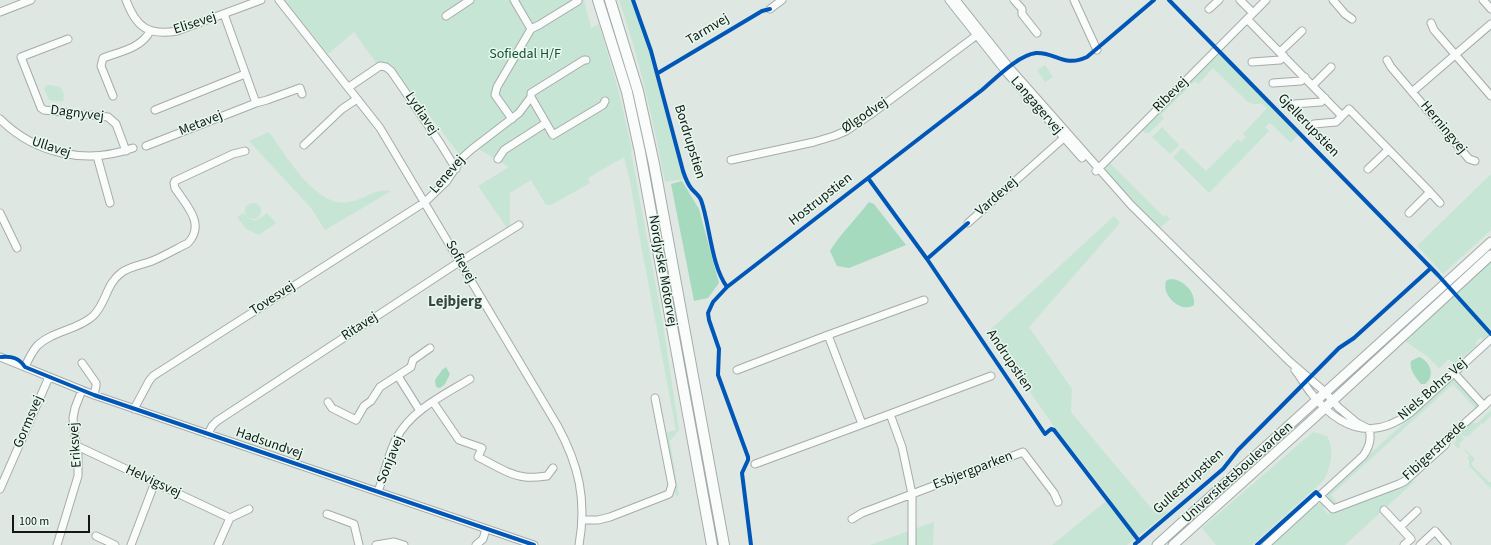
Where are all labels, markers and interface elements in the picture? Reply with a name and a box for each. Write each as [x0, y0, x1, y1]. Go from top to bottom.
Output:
street label: Elisevej [171, 9, 219, 39]
street label: Tarmvej [684, 11, 732, 49]
park label: Sofiedal H/F [489, 47, 561, 63]
street label: Langagervej [1006, 74, 1066, 138]
street label: Ribevej [1150, 74, 1192, 116]
street label: Lydiavej [401, 89, 441, 139]
street label: Gjellerupstien [1274, 91, 1342, 161]
street label: Ølgodvej [839, 95, 891, 137]
street label: Herningvej [1416, 98, 1470, 158]
street label: Dagnyvej [49, 102, 105, 126]
street label: Bordrupstien [670, 103, 708, 181]
street label: Metavej [177, 108, 225, 140]
street label: Ullavej [29, 134, 73, 162]
street label: Lenevej [427, 152, 469, 198]
street label: Hostrupstien [786, 170, 856, 230]
street label: Vardevej [973, 174, 1021, 220]
street label: Nordjyske Motorvej [644, 214, 680, 328]
street label: Sofievej [441, 238, 479, 286]
street label: Tovesvej [247, 278, 299, 320]
district label: Lejbjerg [428, 294, 482, 312]
street label: Ritavej [339, 309, 381, 345]
street label: Andrupstien [982, 327, 1036, 395]
street label: Niels Bohrs Vej [1395, 355, 1471, 425]
street label: Gormsvej [10, 393, 48, 451]
street label: Fibigerstræde [1400, 417, 1470, 485]
street label: Universitetsboulevarden [1179, 419, 1297, 527]
street label: Eriksvej [66, 422, 86, 468]
street label: Hadsundvej [233, 425, 305, 463]
street label: Sonjavej [374, 434, 408, 486]
street label: Gullestrupstien [1150, 446, 1228, 518]
street label: Esbjergparken [931, 448, 1015, 494]
street label: Helvigsvej [123, 462, 183, 502]
scale bar [14, 507, 92, 533]
text: 100 m [19, 513, 49, 530]

